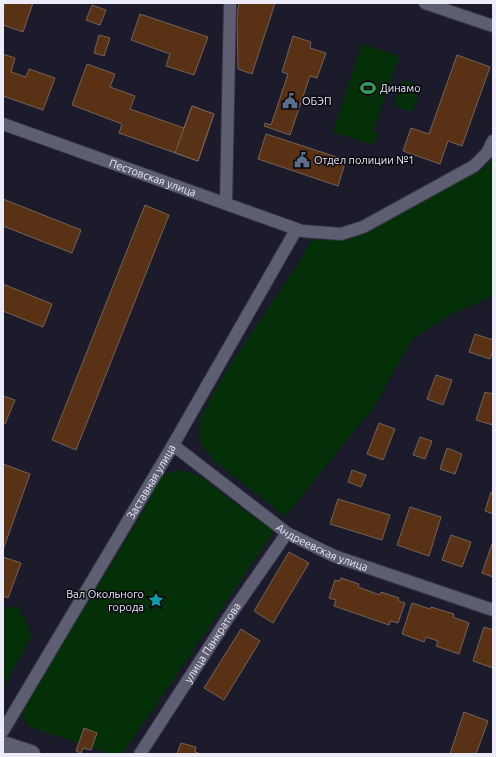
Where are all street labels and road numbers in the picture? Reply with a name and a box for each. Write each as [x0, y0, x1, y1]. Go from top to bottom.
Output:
street label: Пестовская улица [108, 157, 198, 199]
street label: Заставная улица [124, 442, 178, 521]
street label: Андреевская улица [274, 521, 370, 573]
street label: улица Панкратова [182, 600, 243, 685]

